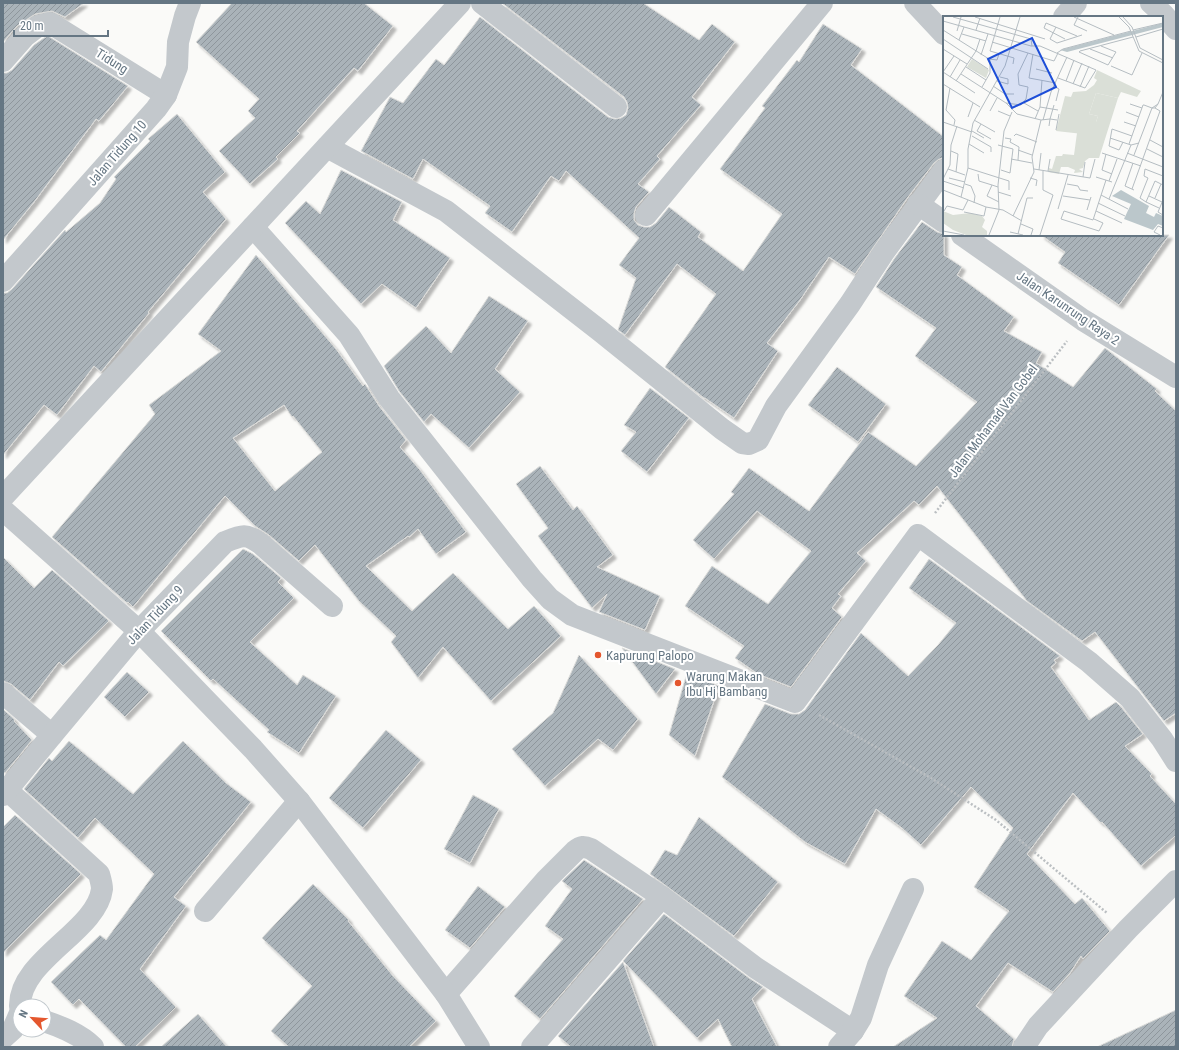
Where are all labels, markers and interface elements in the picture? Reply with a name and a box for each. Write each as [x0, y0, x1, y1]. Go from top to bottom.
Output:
scale bar [14, 12, 108, 38]
inset map [943, 16, 1163, 236]
text: 20 m [20, 19, 44, 33]
street label: Tidung [93, 45, 131, 77]
street label: Jalan Tidung 10 [85, 117, 149, 189]
street label: Jalan Karunrung Raya 2 [1014, 268, 1122, 348]
street label: Jalan Mohamad Van Gobel [946, 362, 1040, 480]
street label: Jalan Tidung 9 [124, 582, 186, 648]
place label: Kapurung Palopo [606, 648, 694, 663]
marker: Kapurung Palopo [593, 650, 603, 660]
place label: Warung Makan Ibu Hj Bambang [686, 669, 767, 699]
marker: Warung Makan Ibu Hj Bambang [673, 678, 683, 688]
north arrow [12, 998, 52, 1038]
text: N [16, 1008, 31, 1020]

